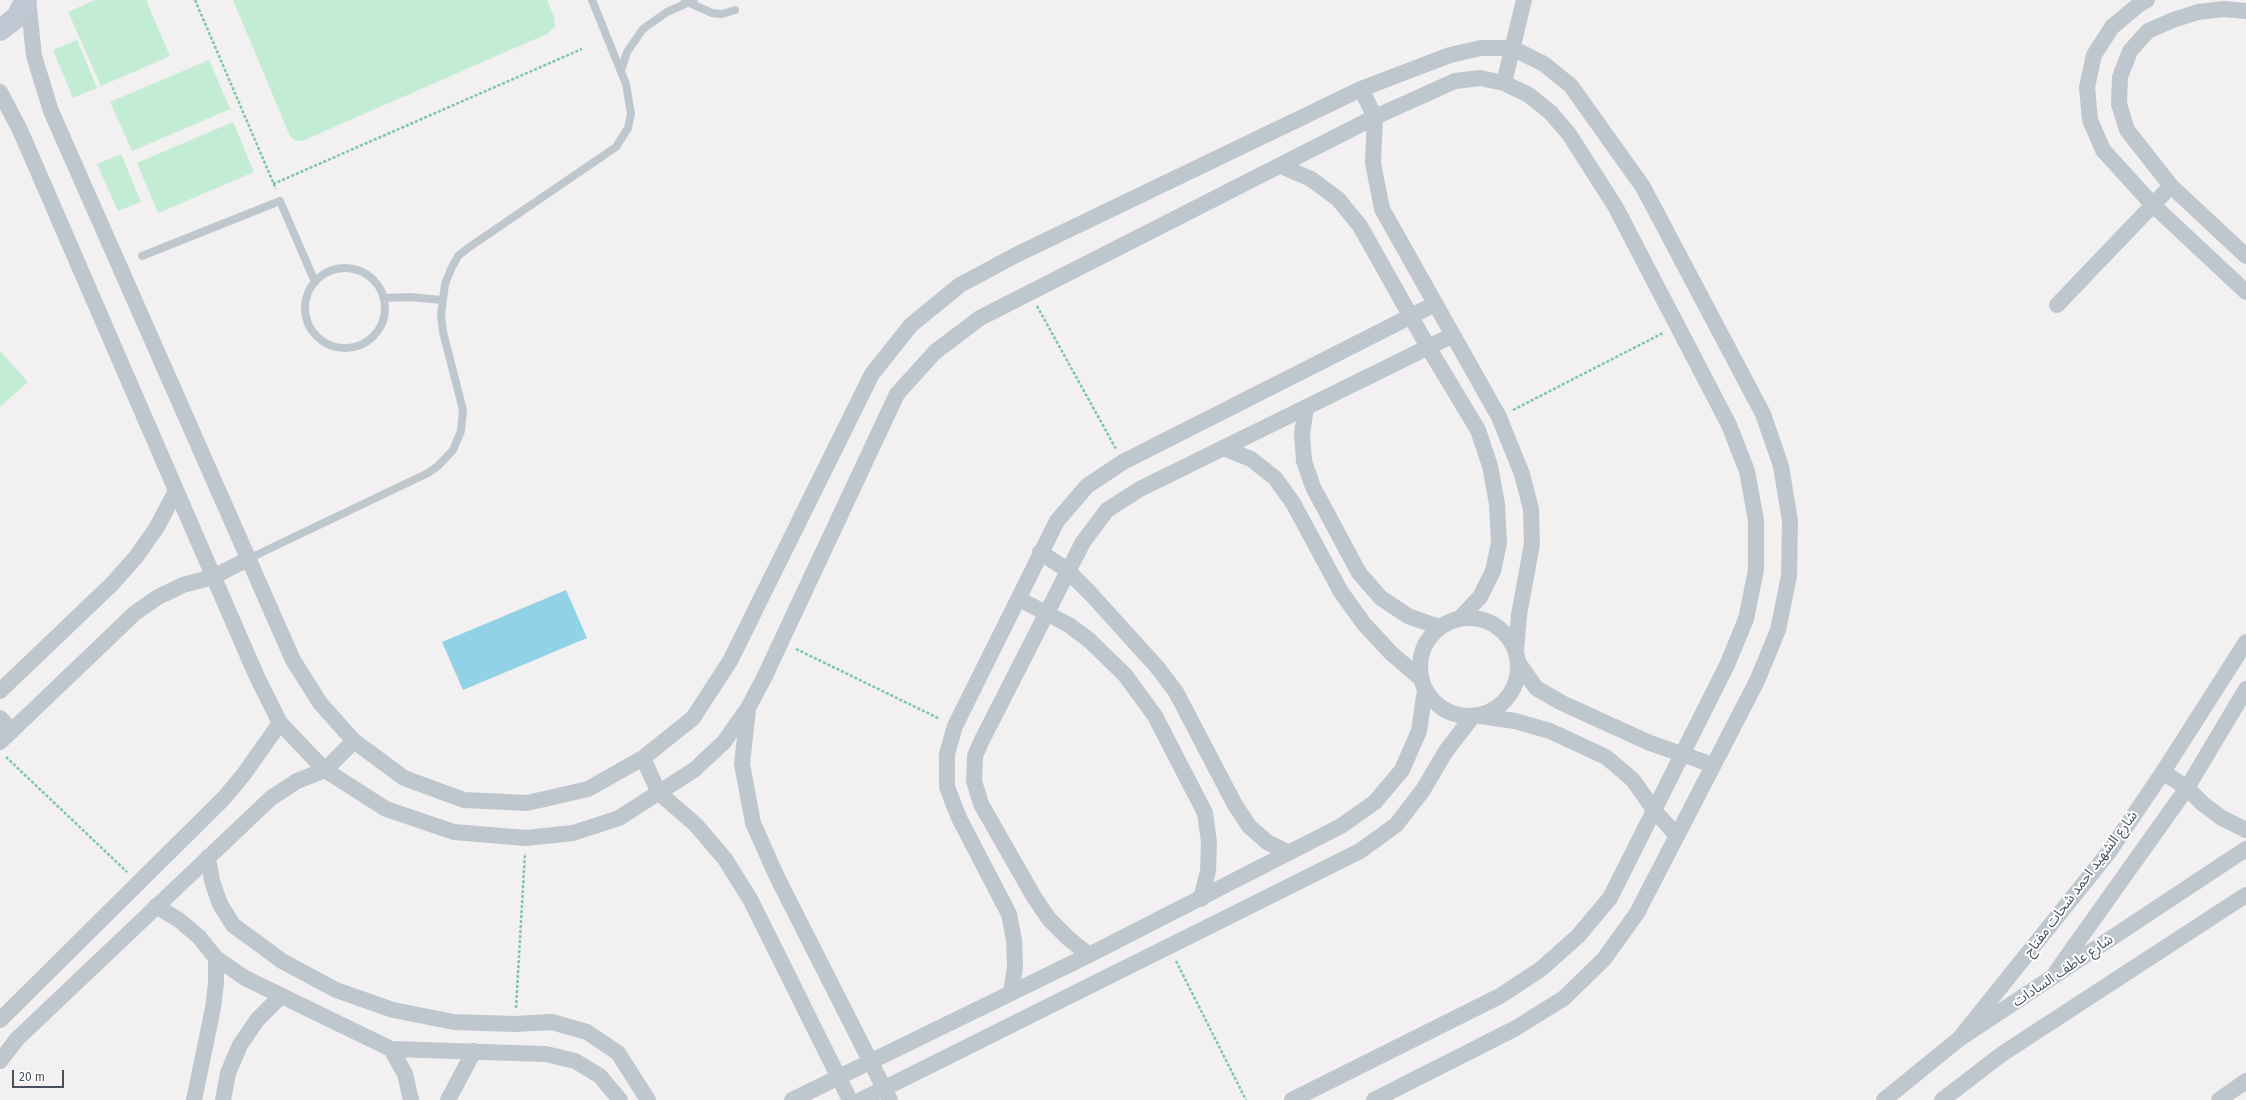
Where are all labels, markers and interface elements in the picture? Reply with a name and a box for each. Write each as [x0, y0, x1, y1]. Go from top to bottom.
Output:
street label: شارع الشهيد احمد شحات مفتاح [2021, 808, 2141, 960]
street label: شارع عاطف السادات [2010, 931, 2116, 1011]
scale bar [14, 1062, 66, 1088]
text: 20 m [19, 1070, 45, 1084]

